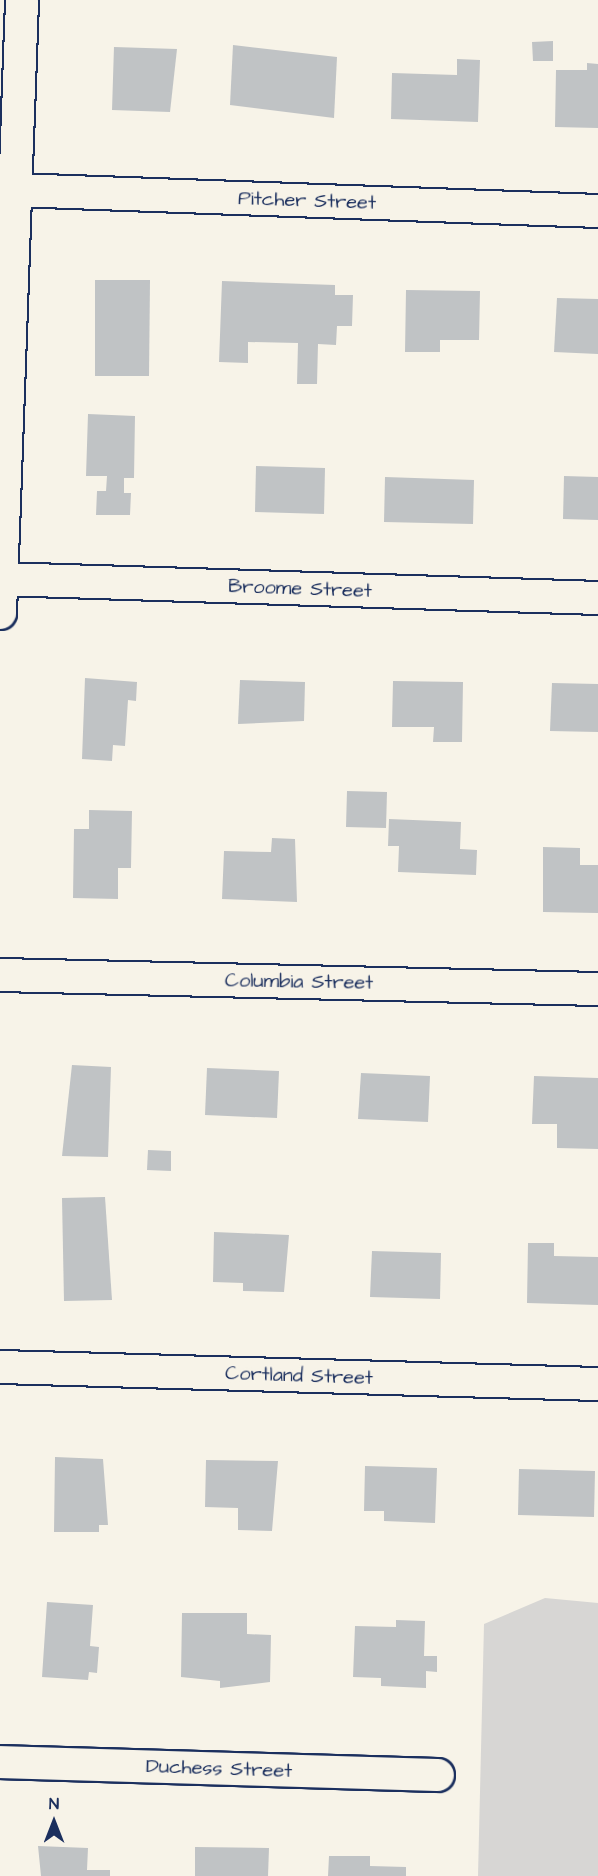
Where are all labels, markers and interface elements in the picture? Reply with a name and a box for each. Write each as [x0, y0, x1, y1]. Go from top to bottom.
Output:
street label: Pitcher Street [238, 187, 376, 215]
street label: Broome Street [228, 574, 372, 604]
street label: Columbia Street [225, 969, 373, 995]
street label: Cortland Street [225, 1361, 373, 1391]
street label: Duchess Street [145, 1754, 293, 1784]
north arrow [24, 1792, 84, 1852]
text: N [49, 1793, 59, 1815]

